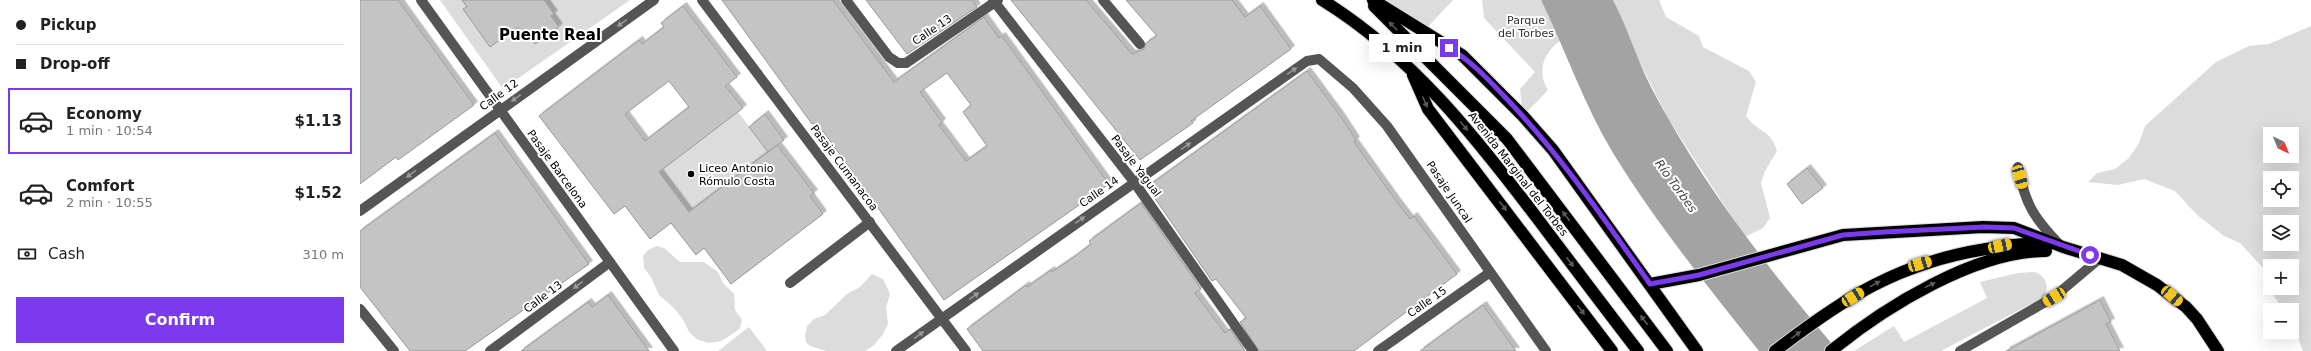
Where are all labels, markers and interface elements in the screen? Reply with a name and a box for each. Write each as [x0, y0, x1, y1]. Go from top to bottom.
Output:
street label: Calle 13 [910, 12, 954, 48]
park label: Parque del Torbes [1498, 14, 1554, 40]
text: Pickup [40, 16, 96, 34]
one-way arrow [617, 19, 627, 27]
one-way arrow [1388, 21, 1398, 31]
district label: Puente Real [499, 26, 601, 44]
callout: 1 min [1369, 34, 1435, 62]
route end [1440, 39, 1458, 57]
text: 1 min [1382, 40, 1422, 55]
text: Drop-off [40, 55, 110, 73]
one-way arrow [1287, 67, 1298, 75]
street label: Calle 12 [477, 77, 521, 113]
one-way arrow [511, 94, 521, 102]
one-way arrow [1422, 96, 1429, 108]
icon: car [18, 103, 54, 139]
text: Economy [66, 105, 142, 123]
street label: Avenida Marginal del Torbes [1465, 109, 1571, 239]
text: $1.13 [295, 112, 342, 130]
one-way arrow [1460, 121, 1469, 131]
text: 1 min · 10:54 [66, 123, 153, 138]
street label: Pasaje Cumanacoa [808, 123, 880, 213]
street label: Pasaje Barcelona [524, 127, 590, 211]
north arrow [2263, 127, 2299, 163]
map controls [2263, 127, 2299, 339]
street label: Pasaje Yagual [1108, 132, 1164, 200]
one-way arrow [1181, 142, 1191, 150]
water label: Río Torbes [1652, 157, 1700, 215]
street label: Pasaje Juncal [1424, 159, 1474, 225]
place label: Liceo Antonio Rómulo Costa [699, 162, 775, 188]
car [2011, 164, 2029, 190]
marker: Liceo Antonio Rómulo Costa [686, 169, 696, 179]
one-way arrow [405, 170, 416, 178]
button: locate [2263, 171, 2299, 207]
street label: Calle 14 [1077, 174, 1121, 210]
icon: car [18, 175, 54, 211]
text: Comfort [66, 177, 134, 195]
text: $1.52 [295, 184, 342, 202]
text: 2 min · 10:55 [66, 195, 153, 210]
one-way arrow [1499, 201, 1507, 211]
one-way arrow [1561, 211, 1570, 222]
button: layers [2263, 215, 2299, 251]
one-way arrow [1074, 216, 1085, 224]
car [1987, 238, 2013, 254]
icon: cash [16, 243, 38, 265]
text: Cash [48, 245, 85, 263]
route start [2081, 246, 2099, 264]
text: 310 m [302, 247, 344, 262]
car [1907, 255, 1933, 273]
one-way arrow [1566, 256, 1575, 267]
button: + [2263, 259, 2299, 295]
street label: Calle 13 [521, 278, 565, 316]
one-way arrow [1869, 280, 1881, 287]
one-way arrow [573, 281, 584, 290]
one-way arrow [1925, 282, 1936, 288]
street label: Calle 15 [1405, 284, 1449, 320]
car [2159, 284, 2185, 308]
car [1840, 286, 1866, 308]
car [2041, 286, 2067, 308]
one-way arrow [968, 292, 979, 300]
button: Confirm [16, 297, 344, 343]
button: − [2263, 303, 2299, 339]
one-way arrow [1577, 304, 1585, 315]
one-way arrow [1640, 314, 1648, 325]
one-way arrow [914, 331, 924, 339]
one-way arrow [1791, 331, 1802, 339]

